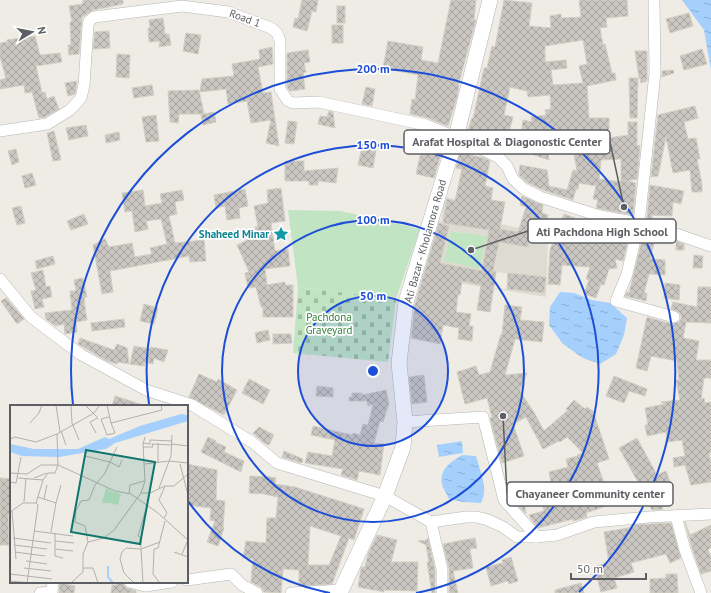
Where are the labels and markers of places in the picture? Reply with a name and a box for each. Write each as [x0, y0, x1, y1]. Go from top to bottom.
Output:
callout: Arafat Hospital & Diagonostic Center [404, 130, 610, 154]
callout: Ati Pachdona High School [528, 219, 676, 243]
place icon: Shaheed Minar [272, 225, 290, 243]
place label: Shaheed Minar [199, 227, 269, 241]
centre of rings [366, 364, 380, 378]
callout: Chayaneer Community center [507, 482, 673, 506]

